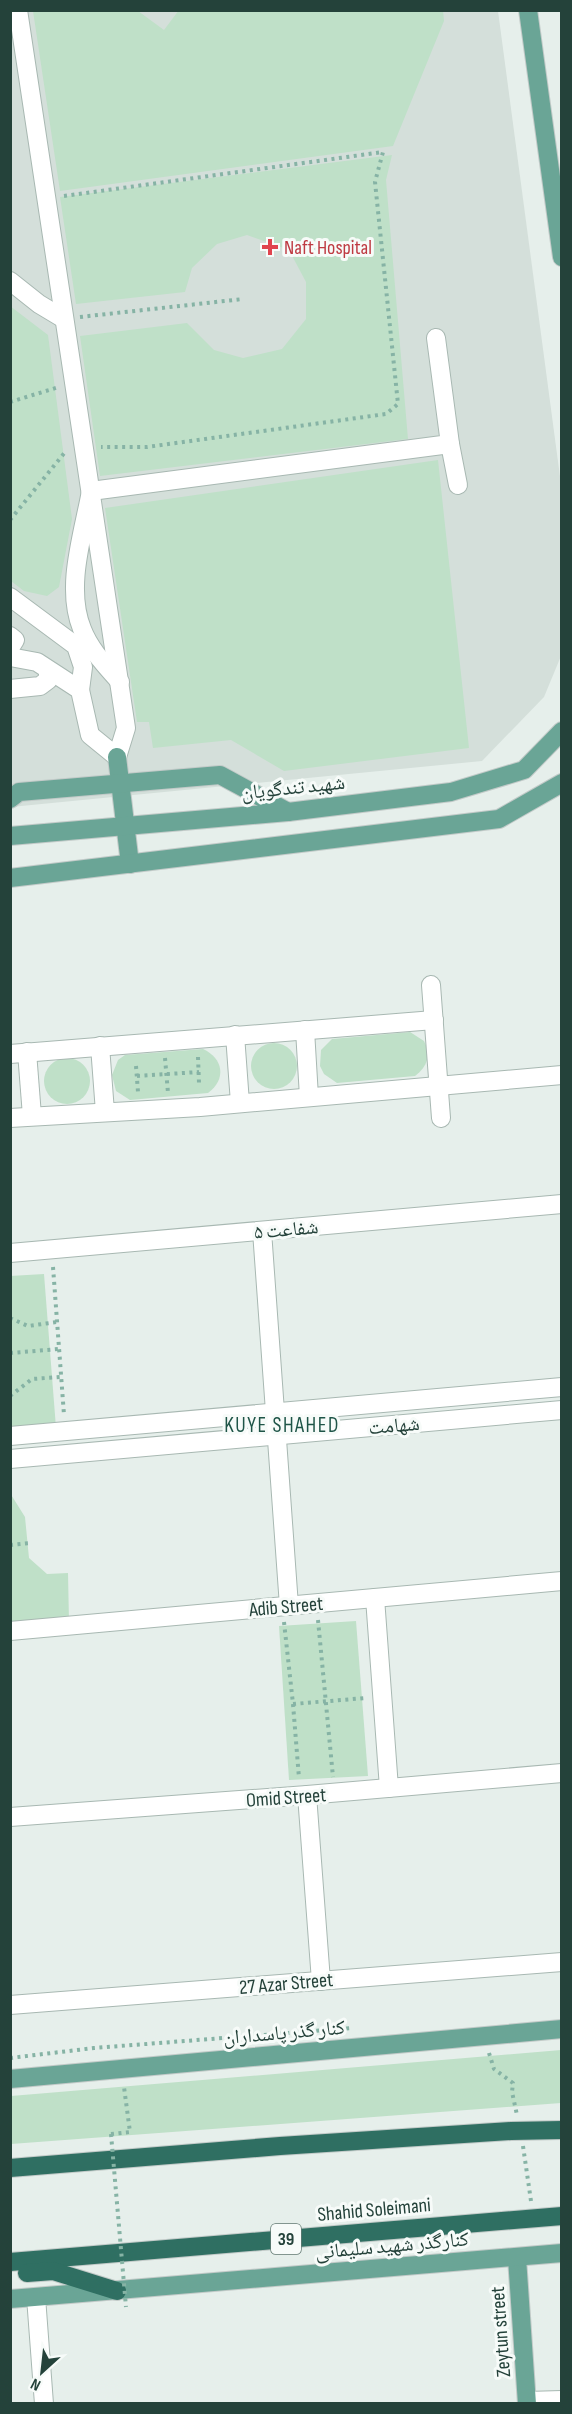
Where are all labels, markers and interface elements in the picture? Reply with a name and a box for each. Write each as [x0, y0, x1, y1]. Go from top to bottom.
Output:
place label: Naft Hospital [284, 236, 372, 260]
marker: Naft Hospital [261, 238, 279, 256]
street label: شهید تندگویان [240, 771, 346, 805]
street label: شفاعت ۵ [253, 1215, 319, 1245]
street label: شهامت [367, 1412, 421, 1440]
district label: KUYE SHAHED [224, 1413, 340, 1438]
street label: Adib Street [247, 1592, 324, 1622]
street label: Omid Street [245, 1783, 327, 1813]
street label: 27 Azar Street [238, 1968, 334, 2000]
street label: کنار گذر پاسداران [222, 2016, 346, 2050]
street label: Shahid Soleimani [316, 2193, 432, 2227]
road number: 39 [271, 2224, 301, 2254]
street label: کنارگذر شهید سلیمانی [314, 2227, 470, 2265]
street label: Zeytun street [486, 2286, 516, 2378]
north arrow [12, 2342, 72, 2402]
text: N [28, 2374, 44, 2394]

